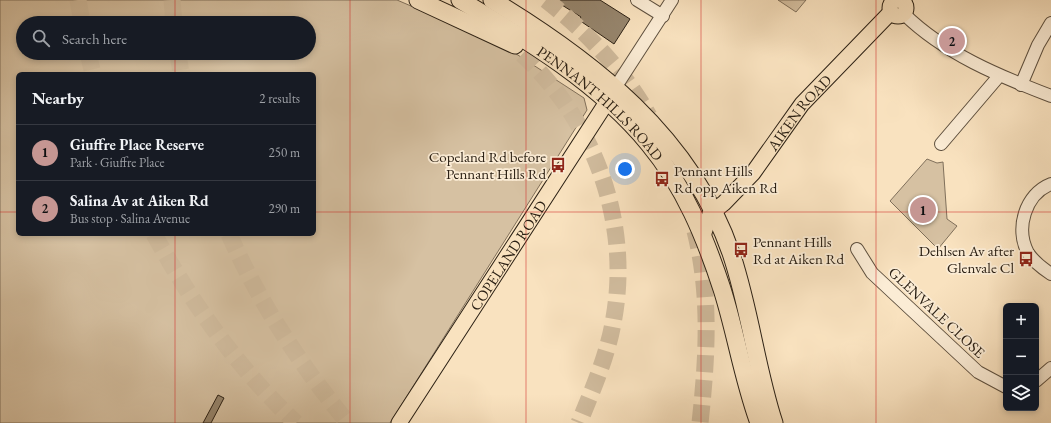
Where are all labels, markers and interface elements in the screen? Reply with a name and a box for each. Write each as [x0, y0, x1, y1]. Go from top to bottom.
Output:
search box [16, 16, 316, 60]
pin: 2 [939, 26, 965, 56]
icon: search [30, 27, 52, 49]
text: Search here [62, 29, 127, 48]
street label: PENNANT HILLS ROAD [534, 41, 668, 164]
street label: AIKEN ROAD [762, 70, 835, 155]
text: Nearby [32, 87, 84, 109]
text: 2 results [259, 90, 300, 107]
text: Giuffre Place Reserve [70, 135, 204, 154]
text: 1 [42, 144, 48, 161]
text: 250 m [269, 144, 300, 161]
place label: Copeland Rd before Pennant Hills Rd [429, 147, 546, 183]
text: Park · Giuffre Place [70, 154, 165, 171]
bus stop icon: Copeland Rd before Pennant Hills Rd [549, 156, 567, 174]
your location [615, 159, 635, 179]
place label: Pennant Hills Rd opp Aiken Rd [674, 161, 778, 197]
bus stop icon: Pennant Hills Rd opp Aiken Rd [653, 170, 671, 188]
text: Salina Av at Aiken Rd [70, 191, 209, 210]
pin: 1 [910, 195, 936, 225]
street label: COPELAND ROAD [465, 196, 550, 314]
text: 2 [42, 200, 48, 217]
text: 290 m [269, 200, 300, 217]
text: Bus stop · Salina Avenue [70, 210, 190, 227]
place label: Pennant Hills Rd at Aiken Rd [753, 232, 845, 268]
bus stop icon: Pennant Hills Rd at Aiken Rd [732, 241, 750, 259]
place label: Dehlsen Av after Glenvale Cl [919, 241, 1014, 277]
bus stop icon: Dehlsen Av after Glenvale Cl [1017, 250, 1035, 268]
street label: GLENVALE CLOSE [885, 262, 990, 362]
map controls [1003, 303, 1039, 411]
button: + [1003, 303, 1039, 339]
button: − [1003, 339, 1039, 375]
button: layers [1003, 375, 1039, 411]

